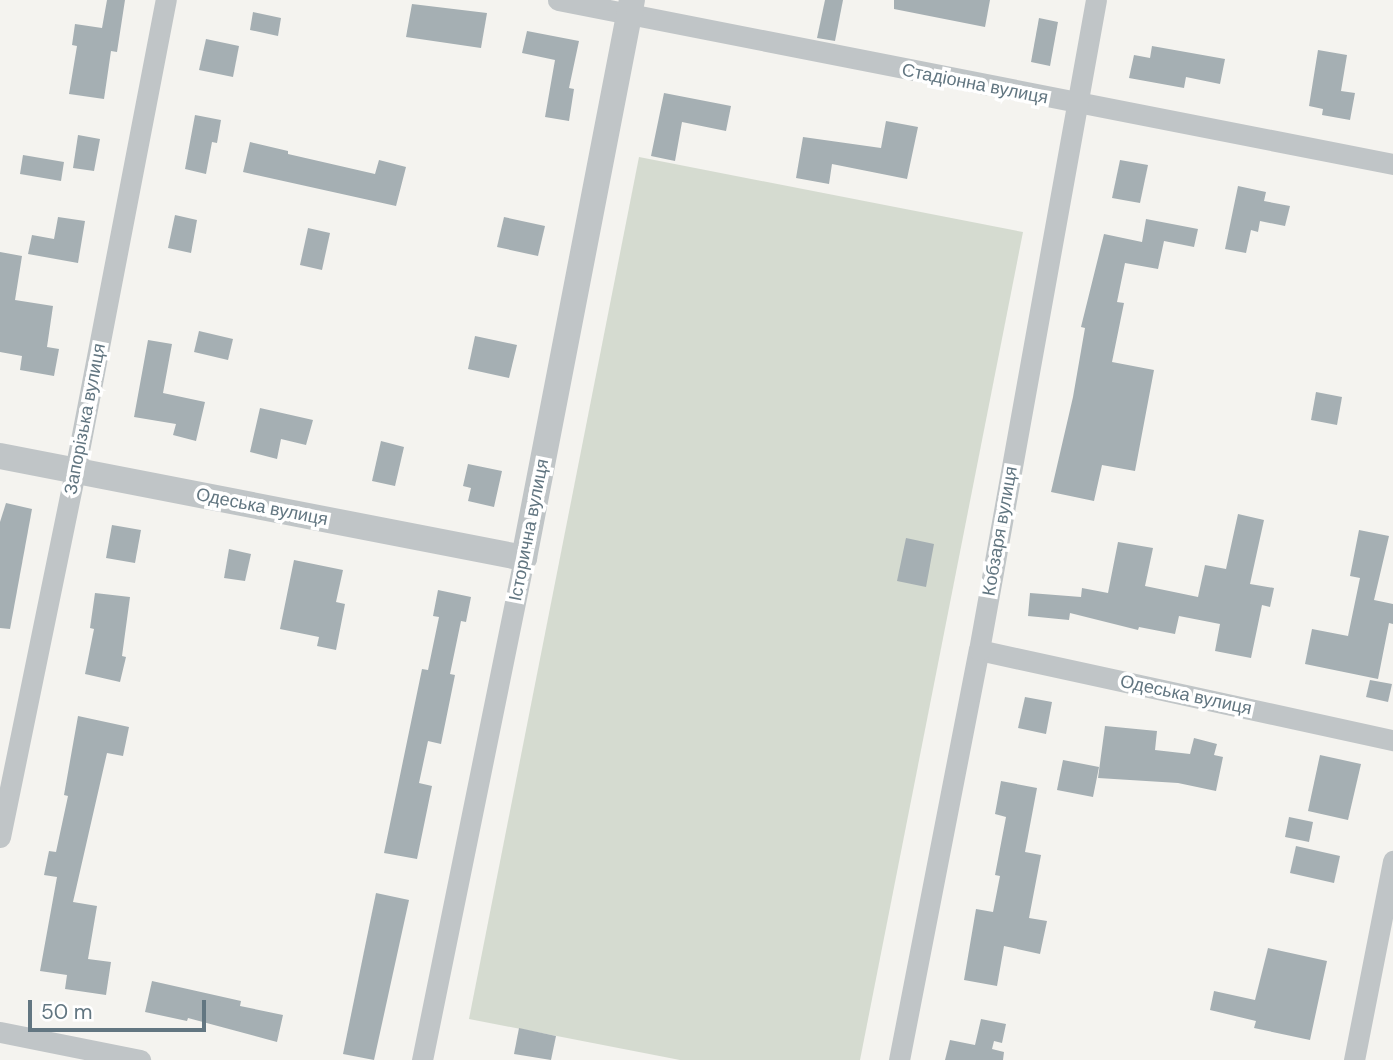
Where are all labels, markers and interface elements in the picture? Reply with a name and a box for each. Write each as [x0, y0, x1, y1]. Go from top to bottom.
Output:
street label: Стадіонна вулиця [900, 59, 1050, 109]
street label: Запорізька вулиця [60, 341, 110, 497]
street label: Історична вулиця [505, 457, 553, 603]
street label: Кобзаря вулиця [978, 464, 1022, 598]
street label: Одеська вулиця [194, 484, 330, 530]
street label: Одеська вулиця [1118, 671, 1254, 719]
scale bar [32, 986, 210, 1030]
text: 50 m [41, 998, 92, 1026]

